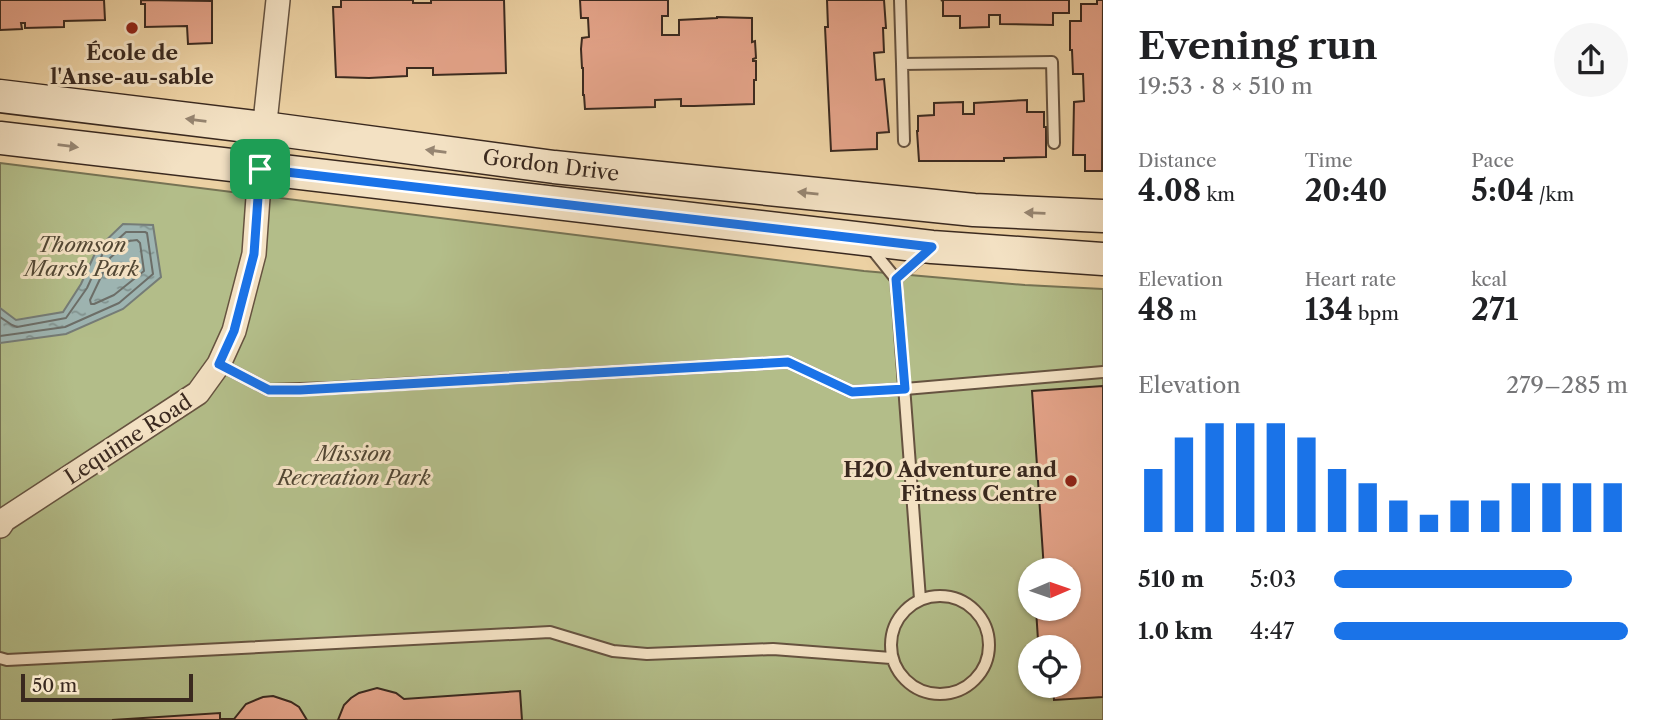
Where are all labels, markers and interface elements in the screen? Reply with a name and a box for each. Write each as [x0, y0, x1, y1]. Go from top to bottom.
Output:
marker: École de l'Anse-au-sable [124, 20, 140, 36]
text: Evening run [1138, 22, 1378, 69]
button: share [1554, 23, 1628, 97]
place label: École de l'Anse-au-sable [50, 40, 214, 89]
text: 19:53 · 8 × 510 m [1138, 72, 1313, 100]
one-way arrow [185, 114, 207, 125]
pin [230, 139, 290, 199]
one-way arrow [57, 140, 79, 151]
street label: Gordon Drive [481, 144, 621, 186]
one-way arrow [425, 145, 447, 156]
text: Distance [1138, 149, 1217, 172]
text: Time [1305, 149, 1353, 172]
text: Pace [1471, 149, 1514, 172]
icon: arrive [241, 150, 279, 188]
text: 4.08 [1138, 172, 1201, 209]
text: 20:40 [1305, 172, 1387, 209]
text: 5:04 [1471, 172, 1534, 209]
text: km [1201, 183, 1235, 206]
text: /km [1534, 183, 1574, 206]
one-way arrow [797, 187, 819, 198]
one-way arrow [1024, 207, 1046, 218]
park label: Thomson Marsh Park [22, 232, 139, 281]
text: Elevation [1138, 268, 1223, 291]
text: Heart rate [1305, 268, 1396, 291]
text: kcal [1471, 268, 1507, 291]
text: 48 [1138, 291, 1174, 328]
text: 134 [1305, 291, 1353, 328]
text: 271 [1471, 291, 1518, 328]
text: m [1174, 302, 1197, 325]
text: bpm [1353, 302, 1399, 325]
text: Elevation [1138, 371, 1241, 399]
text: 279–285 m [1506, 371, 1628, 399]
street label: Lequime Road [60, 389, 196, 489]
park label: Mission Recreation Park [275, 441, 431, 490]
place label: H2O Adventure and Fitness Centre [843, 457, 1057, 506]
marker: H2O Adventure and Fitness Centre [1063, 473, 1079, 489]
north arrow [1018, 558, 1082, 621]
map controls [1018, 558, 1081, 698]
text: 510 m [1138, 565, 1204, 593]
text: 5:03 [1250, 565, 1296, 593]
text: 1.0 km [1138, 617, 1213, 645]
text: 4:47 [1250, 617, 1294, 645]
button: locate [1018, 635, 1081, 698]
scale bar [21, 671, 192, 703]
text: 50 m [32, 674, 77, 697]

